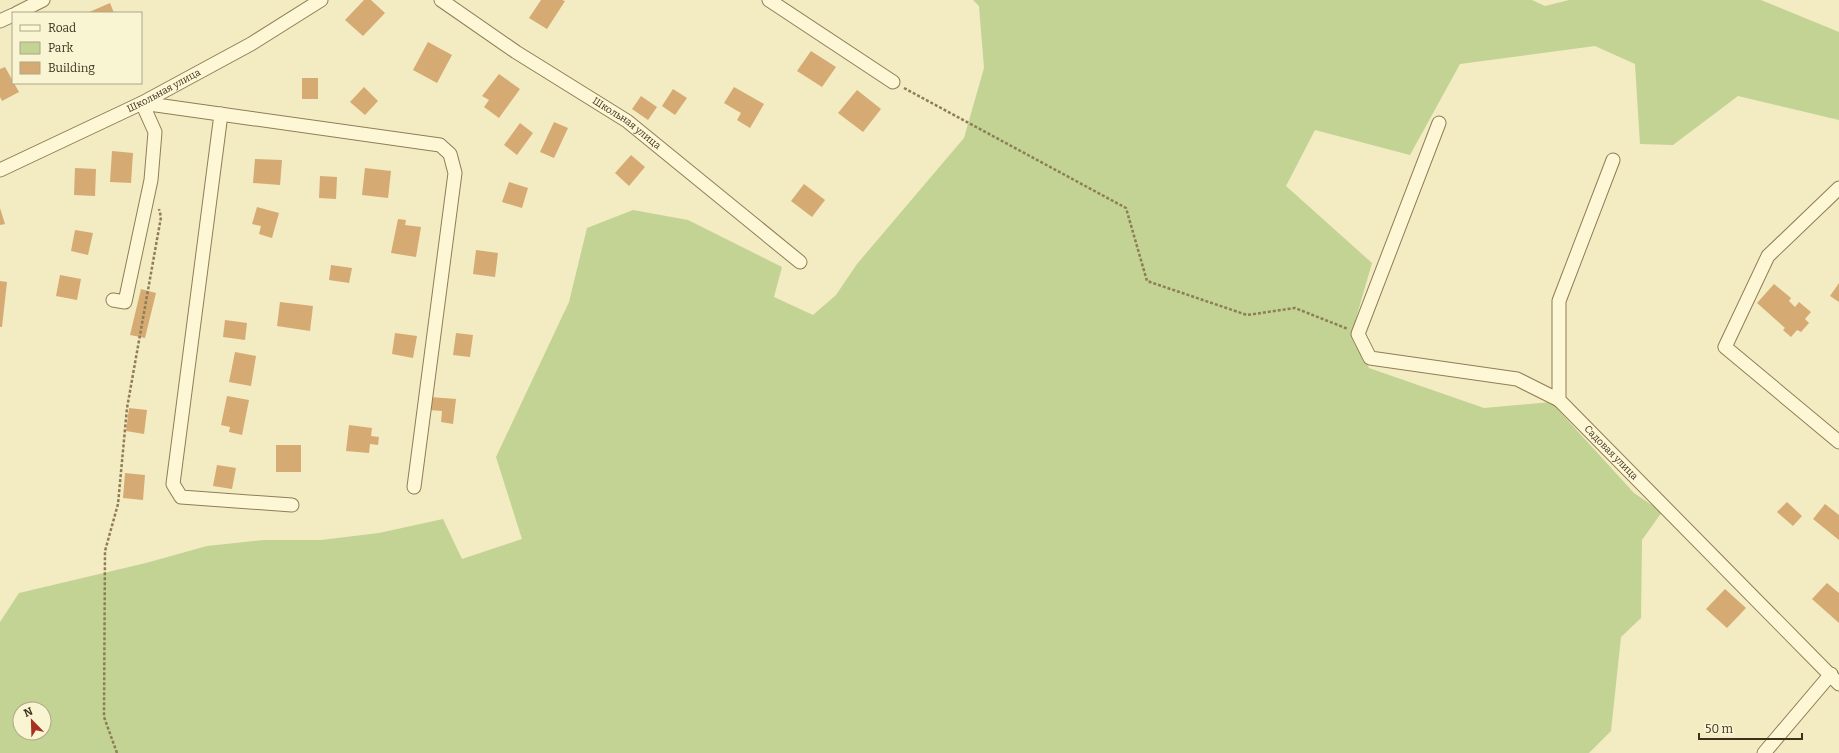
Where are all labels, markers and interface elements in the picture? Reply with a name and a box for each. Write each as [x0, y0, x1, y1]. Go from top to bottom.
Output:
legend [12, 12, 142, 84]
text: Road [48, 21, 76, 35]
text: Park [48, 41, 74, 55]
text: Building [48, 61, 95, 75]
street label: Школьная улица [125, 66, 203, 115]
street label: Школьная улица [590, 95, 664, 152]
street label: Садовая улица [1582, 423, 1641, 483]
north arrow [12, 701, 52, 741]
text: N [22, 704, 35, 720]
scale bar [1699, 715, 1802, 741]
text: 50 m [1705, 722, 1734, 736]

